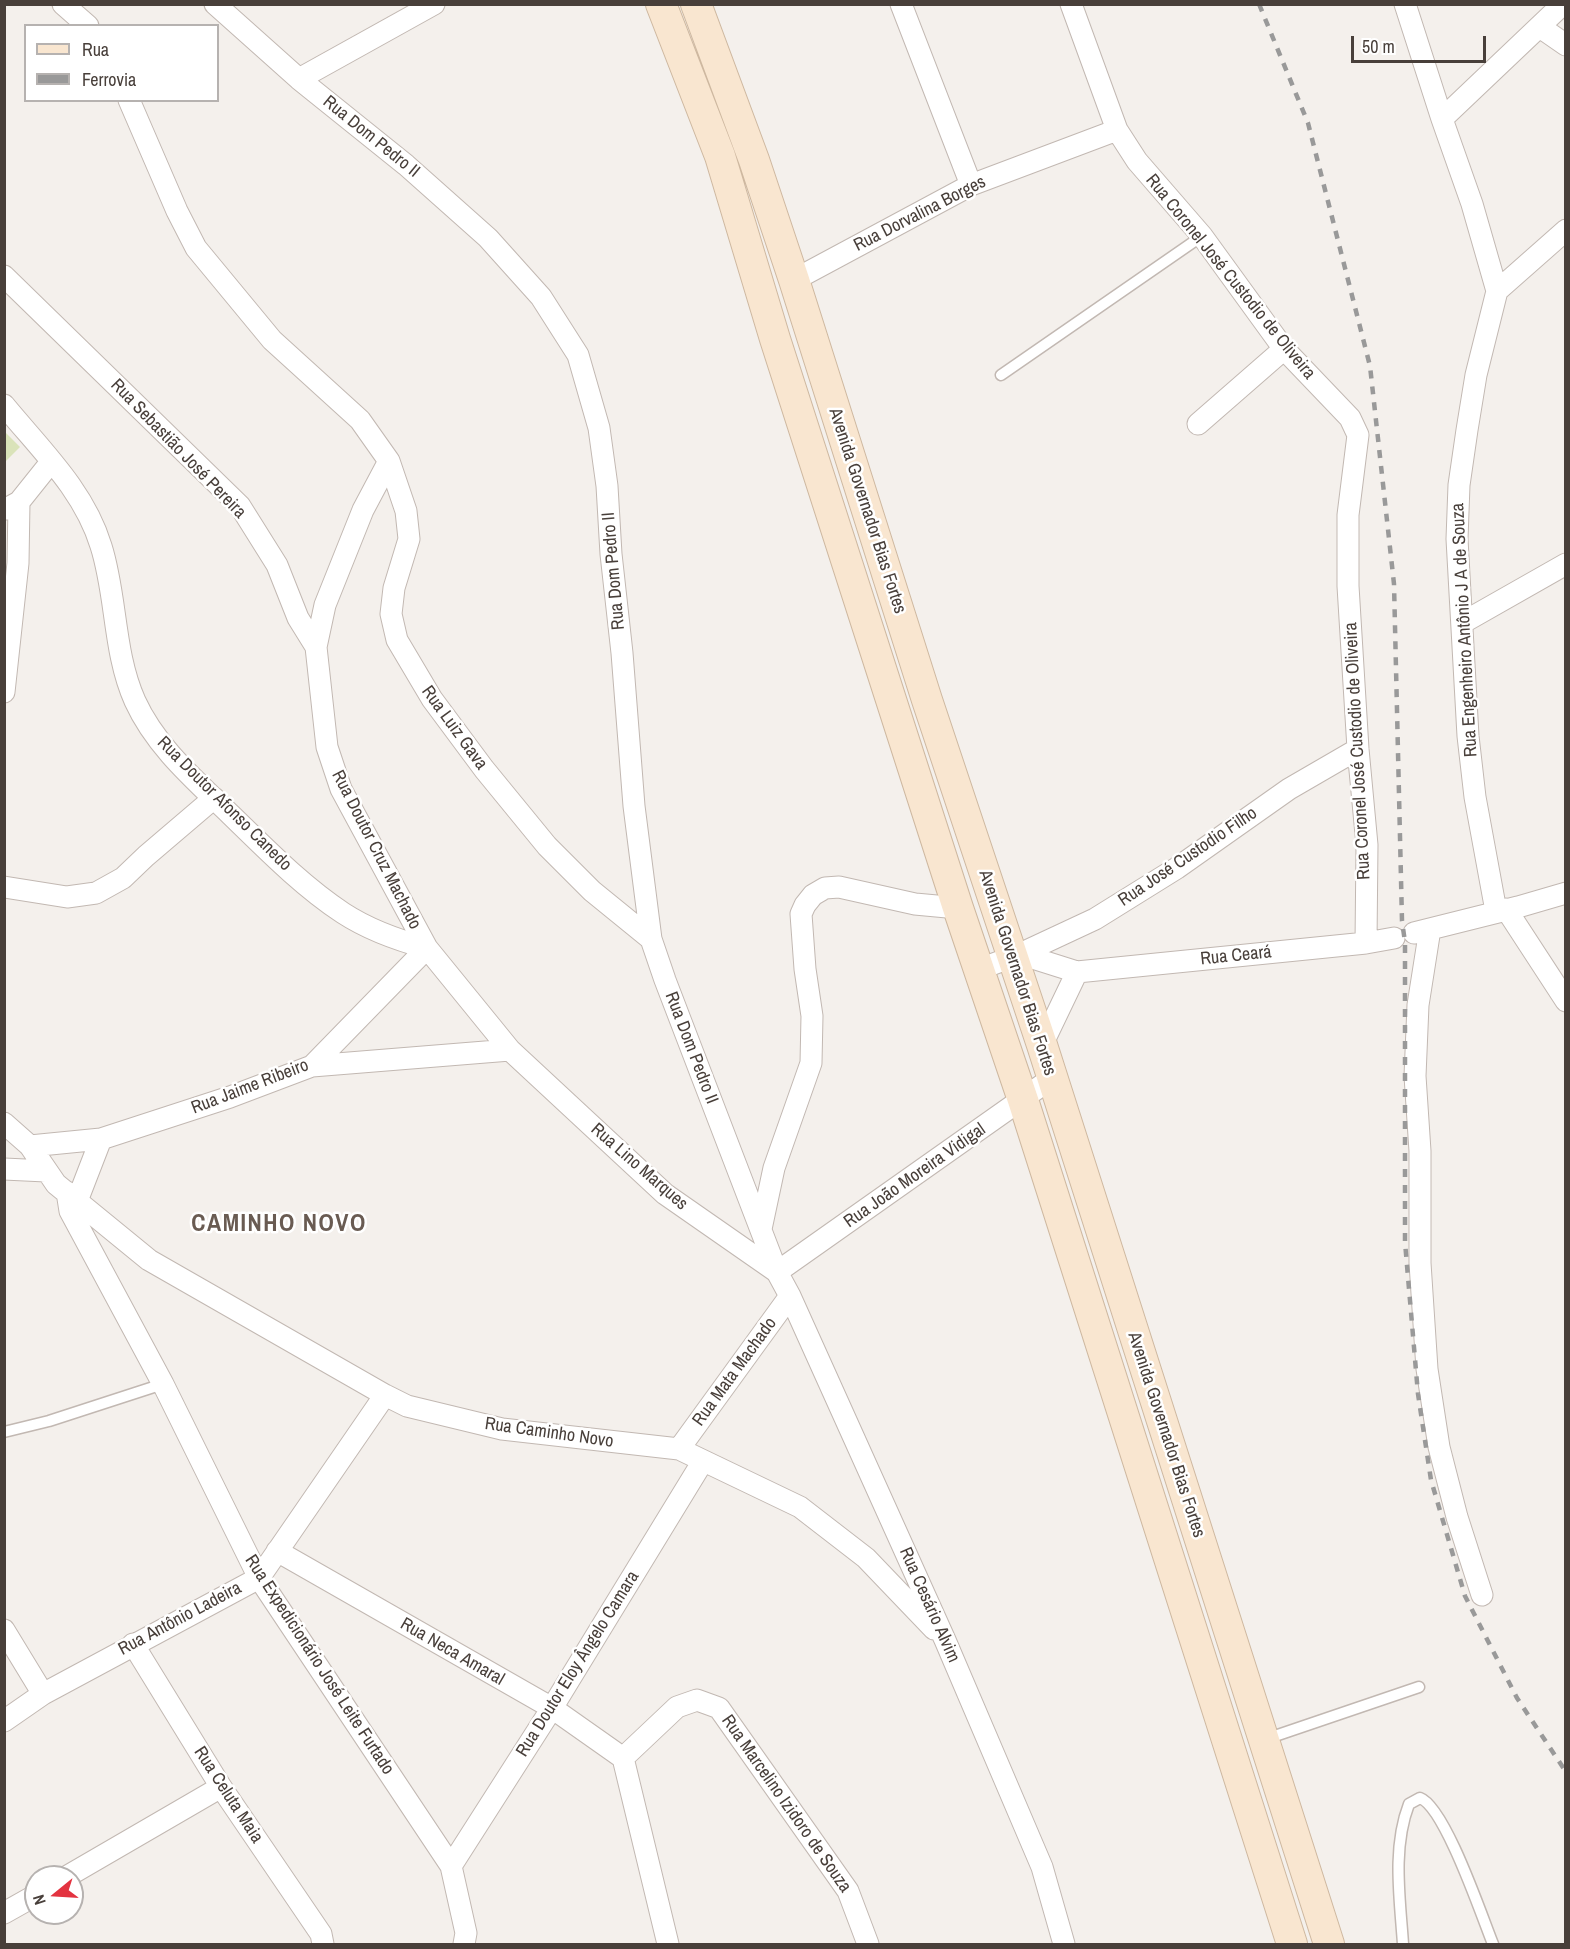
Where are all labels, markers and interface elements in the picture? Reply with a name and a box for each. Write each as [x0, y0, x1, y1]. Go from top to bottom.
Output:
legend [24, 24, 219, 102]
scale bar [1354, 24, 1489, 62]
text: 50 m [1362, 34, 1395, 59]
text: Rua [82, 37, 109, 62]
text: Ferrovia [82, 67, 136, 92]
street label: Rua Dom Pedro II [318, 91, 424, 183]
street label: Rua Coronel José Custodio de Oliveira [1141, 170, 1319, 384]
street label: Rua Dorvalina Borges [850, 171, 990, 257]
street label: Rua Sebastião José Pereira [106, 375, 250, 523]
street label: Avenida Governador Bias Fortes [824, 406, 910, 616]
street label: Rua Engenheiro Antônio J A de Souza [1448, 502, 1482, 758]
street label: Rua Dom Pedro II [598, 511, 630, 631]
street label: Rua Coronel José Custodio de Oliveira [1340, 622, 1376, 880]
street label: Rua Luiz Gava [416, 682, 492, 774]
street label: Rua Doutor Afonso Canedo [152, 732, 296, 876]
street label: Rua Doutor Cruz Machado [327, 767, 425, 933]
street label: Rua José Custodio Filho [1115, 803, 1261, 911]
street label: Avenida Governador Bias Fortes [974, 868, 1060, 1078]
street label: Rua Ceará [1199, 942, 1273, 970]
street label: Rua Dom Pedro II [660, 989, 722, 1107]
street label: Rua Jaime Ribeiro [188, 1055, 312, 1119]
street label: Rua Lino Marques [586, 1119, 692, 1215]
street label: Rua João Moreira Vidigal [840, 1119, 990, 1233]
district label: CAMINHO NOVO [191, 1211, 367, 1239]
street label: Rua Mata Machado [688, 1314, 782, 1430]
street label: Avenida Governador Bias Fortes [1123, 1330, 1209, 1540]
street label: Rua Caminho Novo [483, 1413, 615, 1453]
street label: Rua Cesário Alvim [894, 1544, 964, 1666]
street label: Rua Expedicionário José Leite Furtado [240, 1551, 398, 1779]
street label: Rua Doutor Eloy Ângelo Camara [512, 1567, 644, 1761]
street label: Rua Antônio Ladeira [115, 1577, 245, 1661]
street label: Rua Neca Amaral [396, 1614, 508, 1690]
street label: Rua Marcelino Izidoro de Souza [716, 1711, 856, 1897]
street label: Rua Celuta Maia [189, 1743, 267, 1847]
north arrow [24, 1865, 84, 1925]
text: N [27, 1892, 51, 1908]

